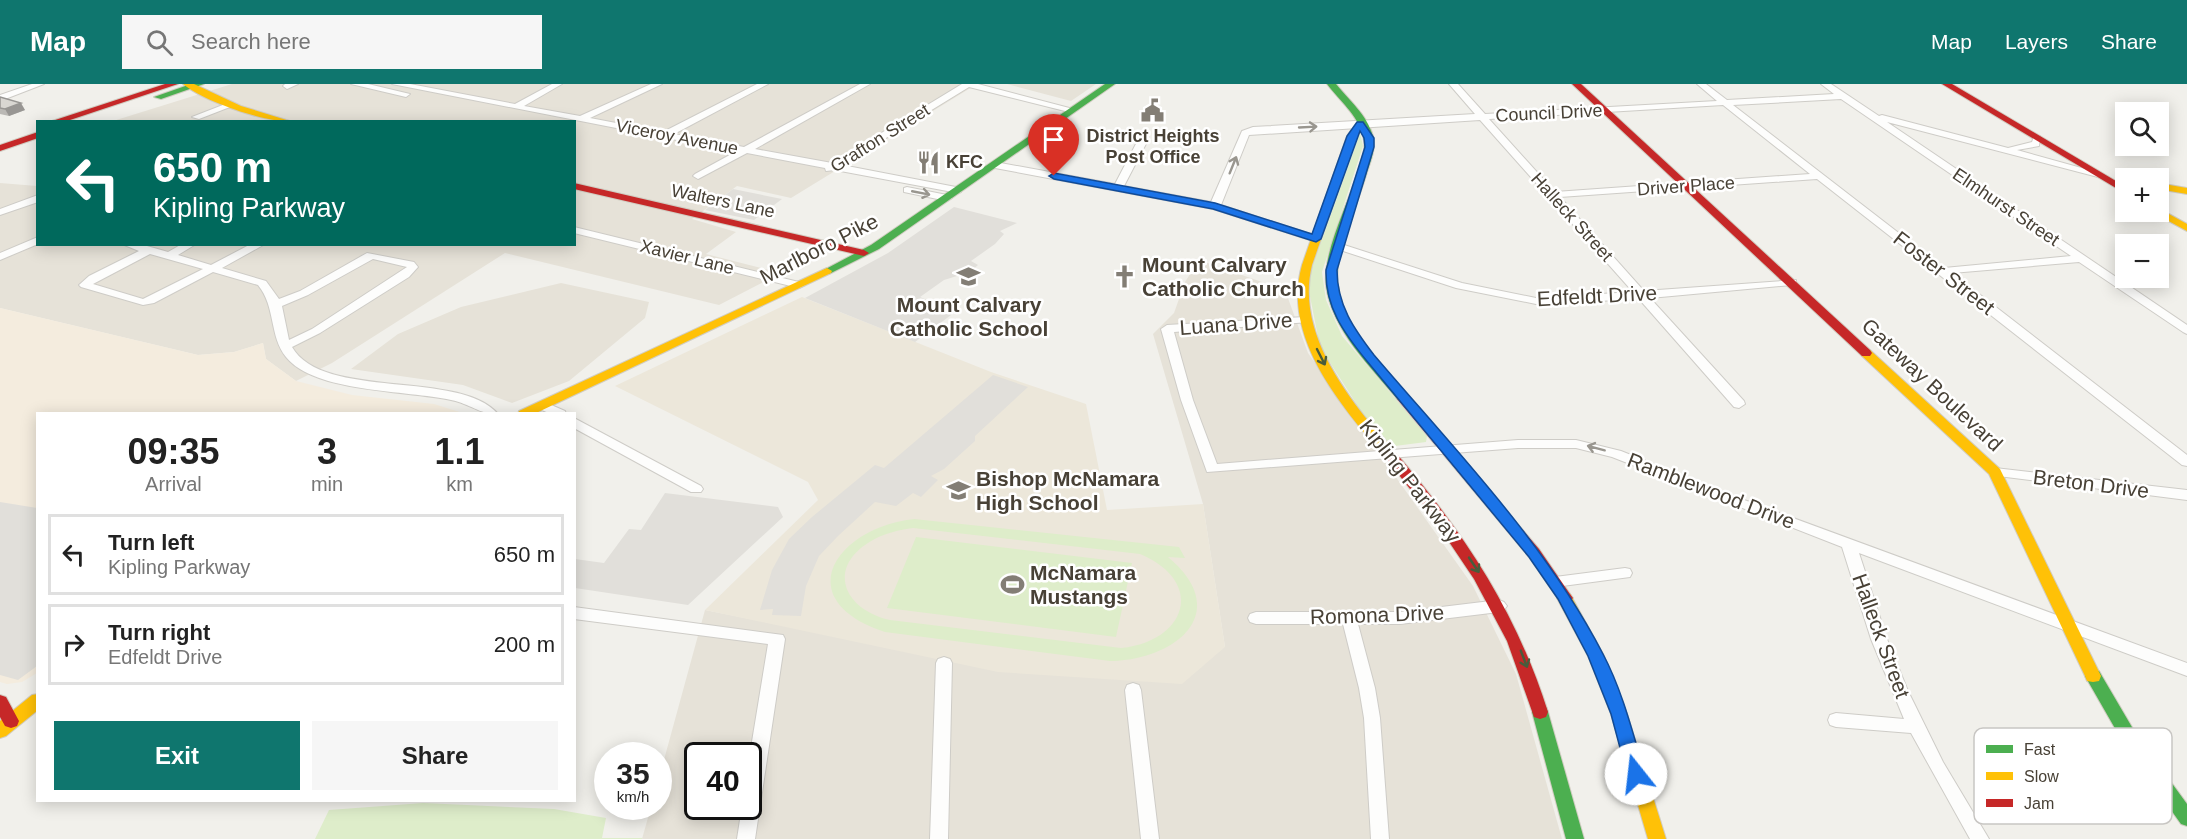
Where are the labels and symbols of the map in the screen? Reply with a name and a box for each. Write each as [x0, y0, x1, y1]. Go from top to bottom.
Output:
public building icon: District Heights Post Office [1140, 97, 1166, 123]
street label: Grafton Street [827, 100, 933, 176]
street label: Council Drive [1495, 100, 1603, 126]
pin [1028, 114, 1079, 176]
street label: Viceroy Avenue [614, 115, 740, 159]
one-way arrow [1297, 121, 1317, 132]
place label: District Heights Post Office [1086, 126, 1220, 167]
restaurant icon: KFC [915, 149, 941, 175]
place label: KFC [946, 152, 983, 172]
one-way arrow [1228, 156, 1239, 174]
street label: Elmhurst Street [1949, 164, 2063, 250]
street label: Halleck Street [1527, 169, 1617, 265]
street label: Driver Place [1636, 173, 1736, 199]
street label: Walters Lane [669, 180, 777, 222]
one-way arrow [910, 188, 930, 199]
street label: Marlboro Pike [756, 209, 882, 288]
street label: Foster Street [1889, 226, 1999, 319]
street label: Xavier Lane [638, 236, 736, 278]
place label: Mount Calvary Catholic Church [1142, 253, 1304, 300]
school or university icon: Mount Calvary Catholic School [956, 264, 982, 290]
church icon: Mount Calvary Catholic Church [1111, 264, 1137, 290]
street label: Edfeldt Drive [1536, 281, 1658, 310]
place label: Mount Calvary Catholic School [890, 293, 1048, 340]
street label: Luana Drive [1179, 308, 1293, 339]
street label: Gateway Boulevard [1857, 314, 2007, 456]
one-way arrow [1315, 348, 1327, 366]
street label: Kipling Parkway [1355, 415, 1466, 547]
one-way arrow [1587, 442, 1606, 453]
street label: Ramblewood Drive [1624, 448, 1798, 533]
street label: Breton Drive [2032, 465, 2150, 502]
place label: Bishop McNamara High School [976, 467, 1160, 514]
school or university icon: Bishop McNamara High School [945, 478, 971, 504]
one-way arrow [1468, 556, 1480, 572]
place label: McNamara Mustangs [1030, 561, 1137, 608]
street label: Halleck Street [1848, 570, 1915, 701]
sports icon: McNamara Mustangs [999, 572, 1025, 598]
street label: Romona Drive [1310, 601, 1444, 628]
one-way arrow [1519, 649, 1530, 667]
legend [1974, 728, 2172, 824]
text: Fast [2024, 741, 2056, 758]
speed limit sign: 40 [684, 742, 762, 820]
position arrow [1604, 742, 1668, 806]
text: Slow [2024, 768, 2059, 785]
text: Jam [2024, 795, 2054, 812]

